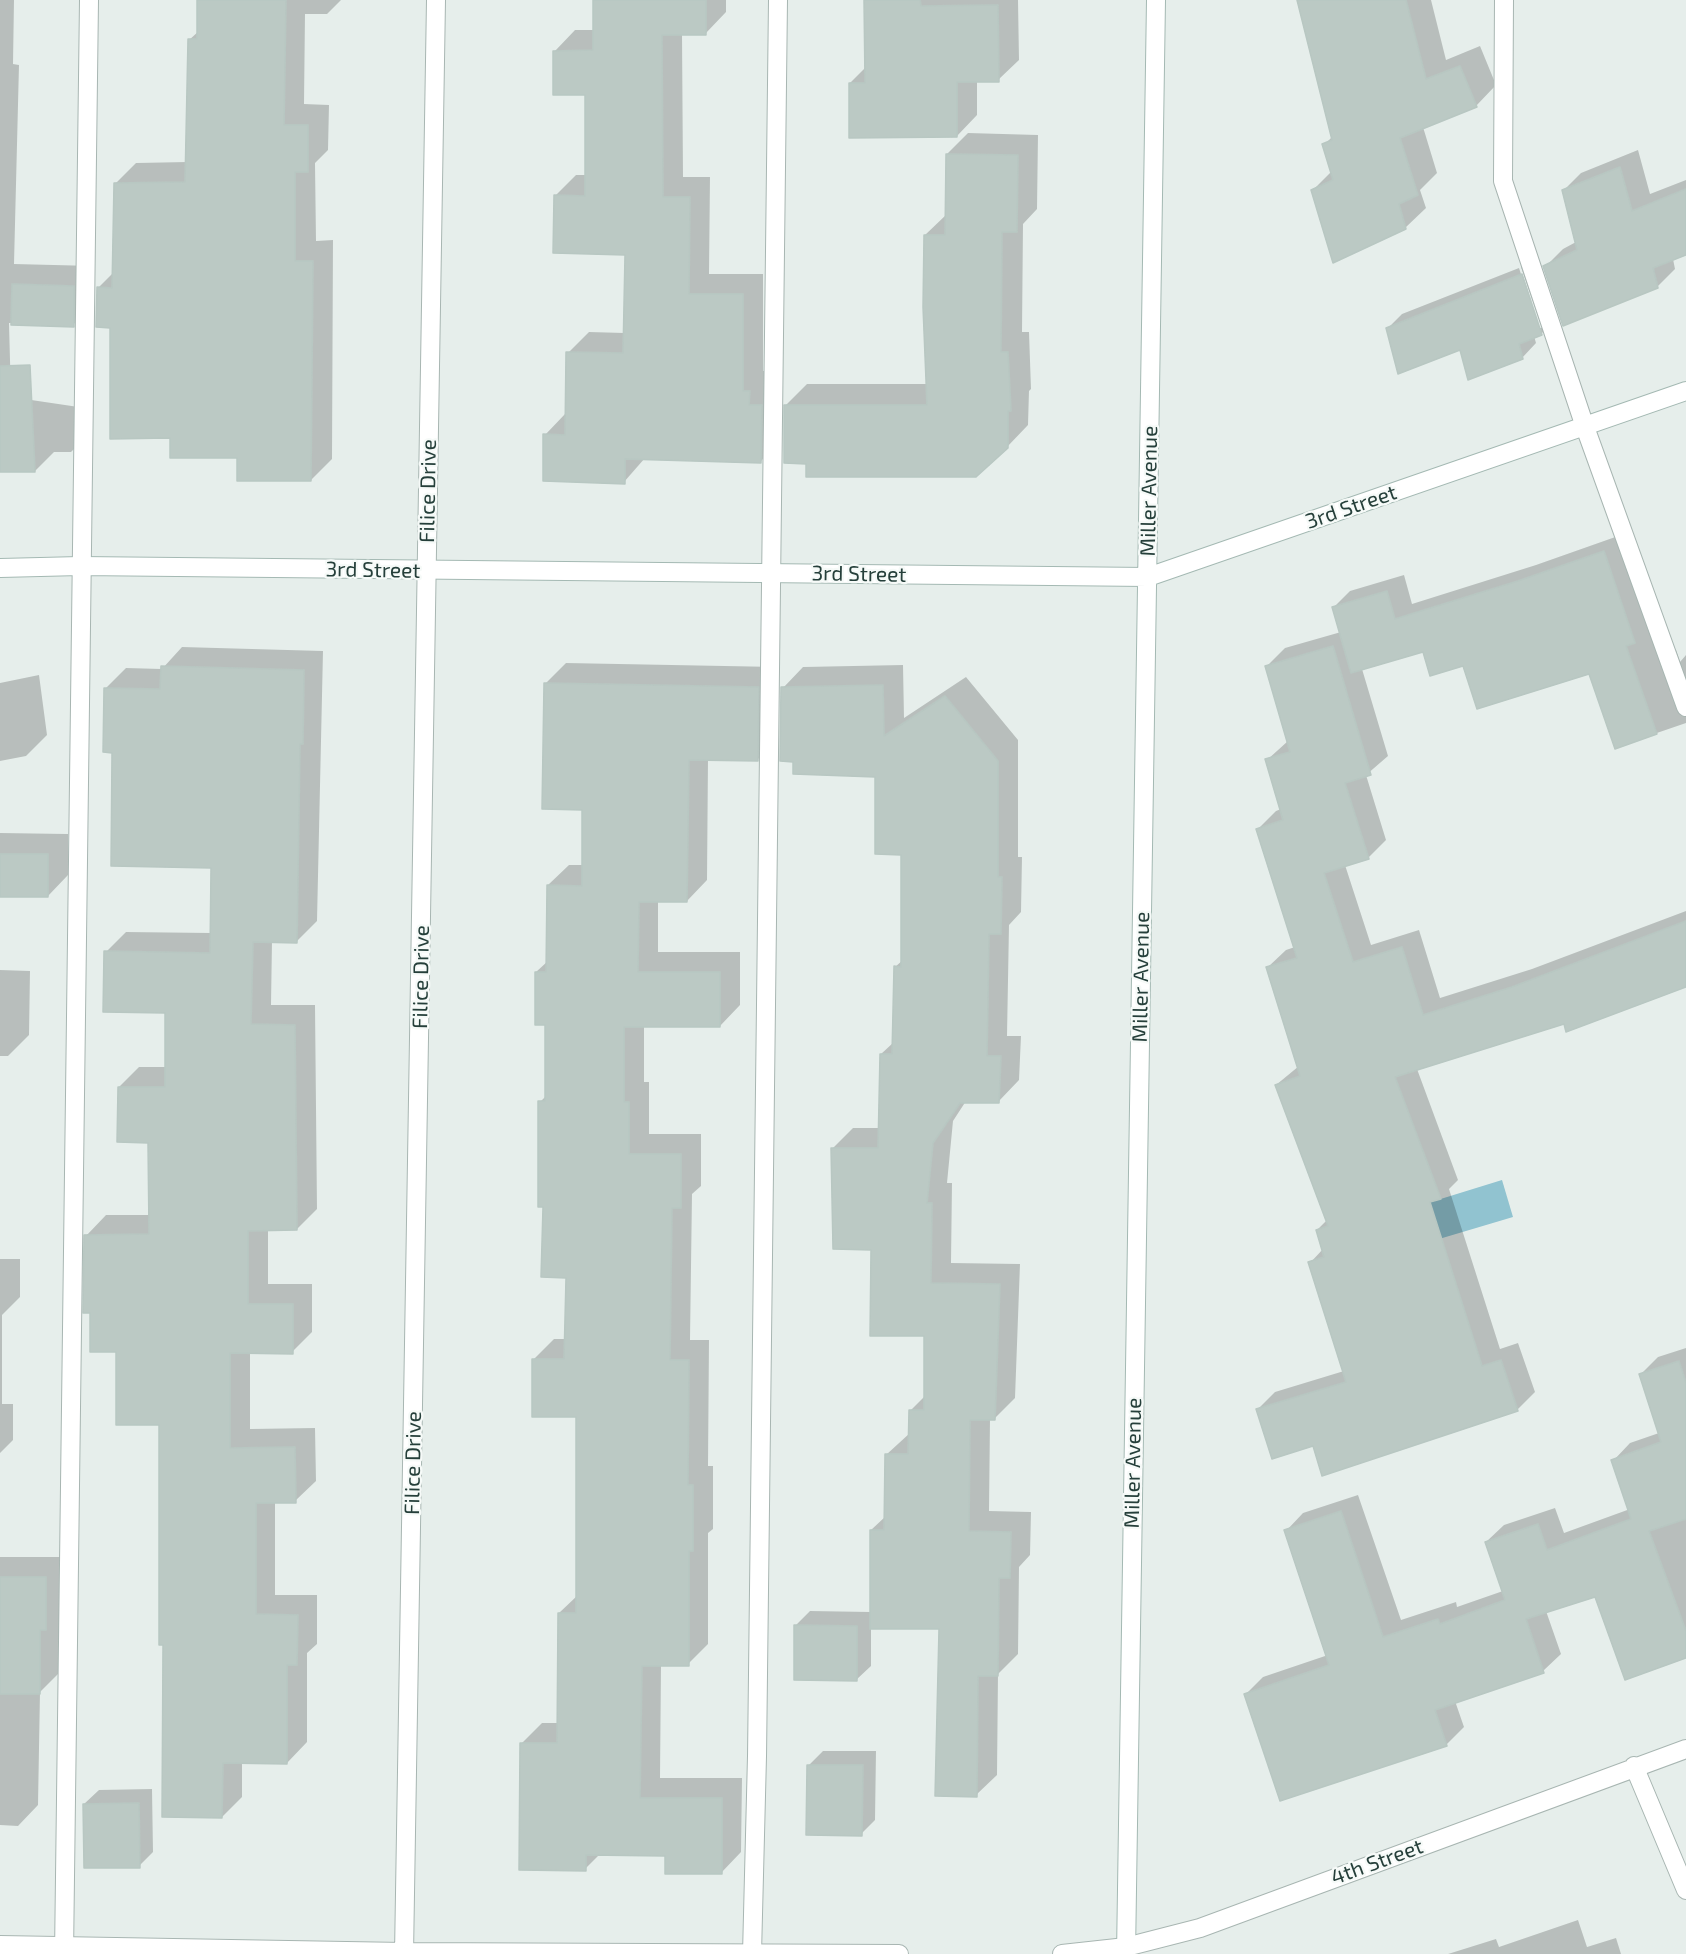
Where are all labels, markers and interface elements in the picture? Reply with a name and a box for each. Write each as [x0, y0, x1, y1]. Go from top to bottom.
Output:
street label: Miller Avenue [1135, 425, 1163, 557]
street label: Filice Drive [414, 439, 442, 543]
street label: 3rd Street [1302, 480, 1400, 534]
street label: 3rd Street [325, 557, 421, 583]
street label: 3rd Street [811, 561, 907, 587]
street label: Miller Avenue [1127, 911, 1155, 1043]
street label: Filice Drive [407, 925, 435, 1029]
street label: Miller Avenue [1119, 1397, 1147, 1529]
street label: Filice Drive [399, 1411, 427, 1515]
street label: 4th Street [1328, 1834, 1426, 1890]

